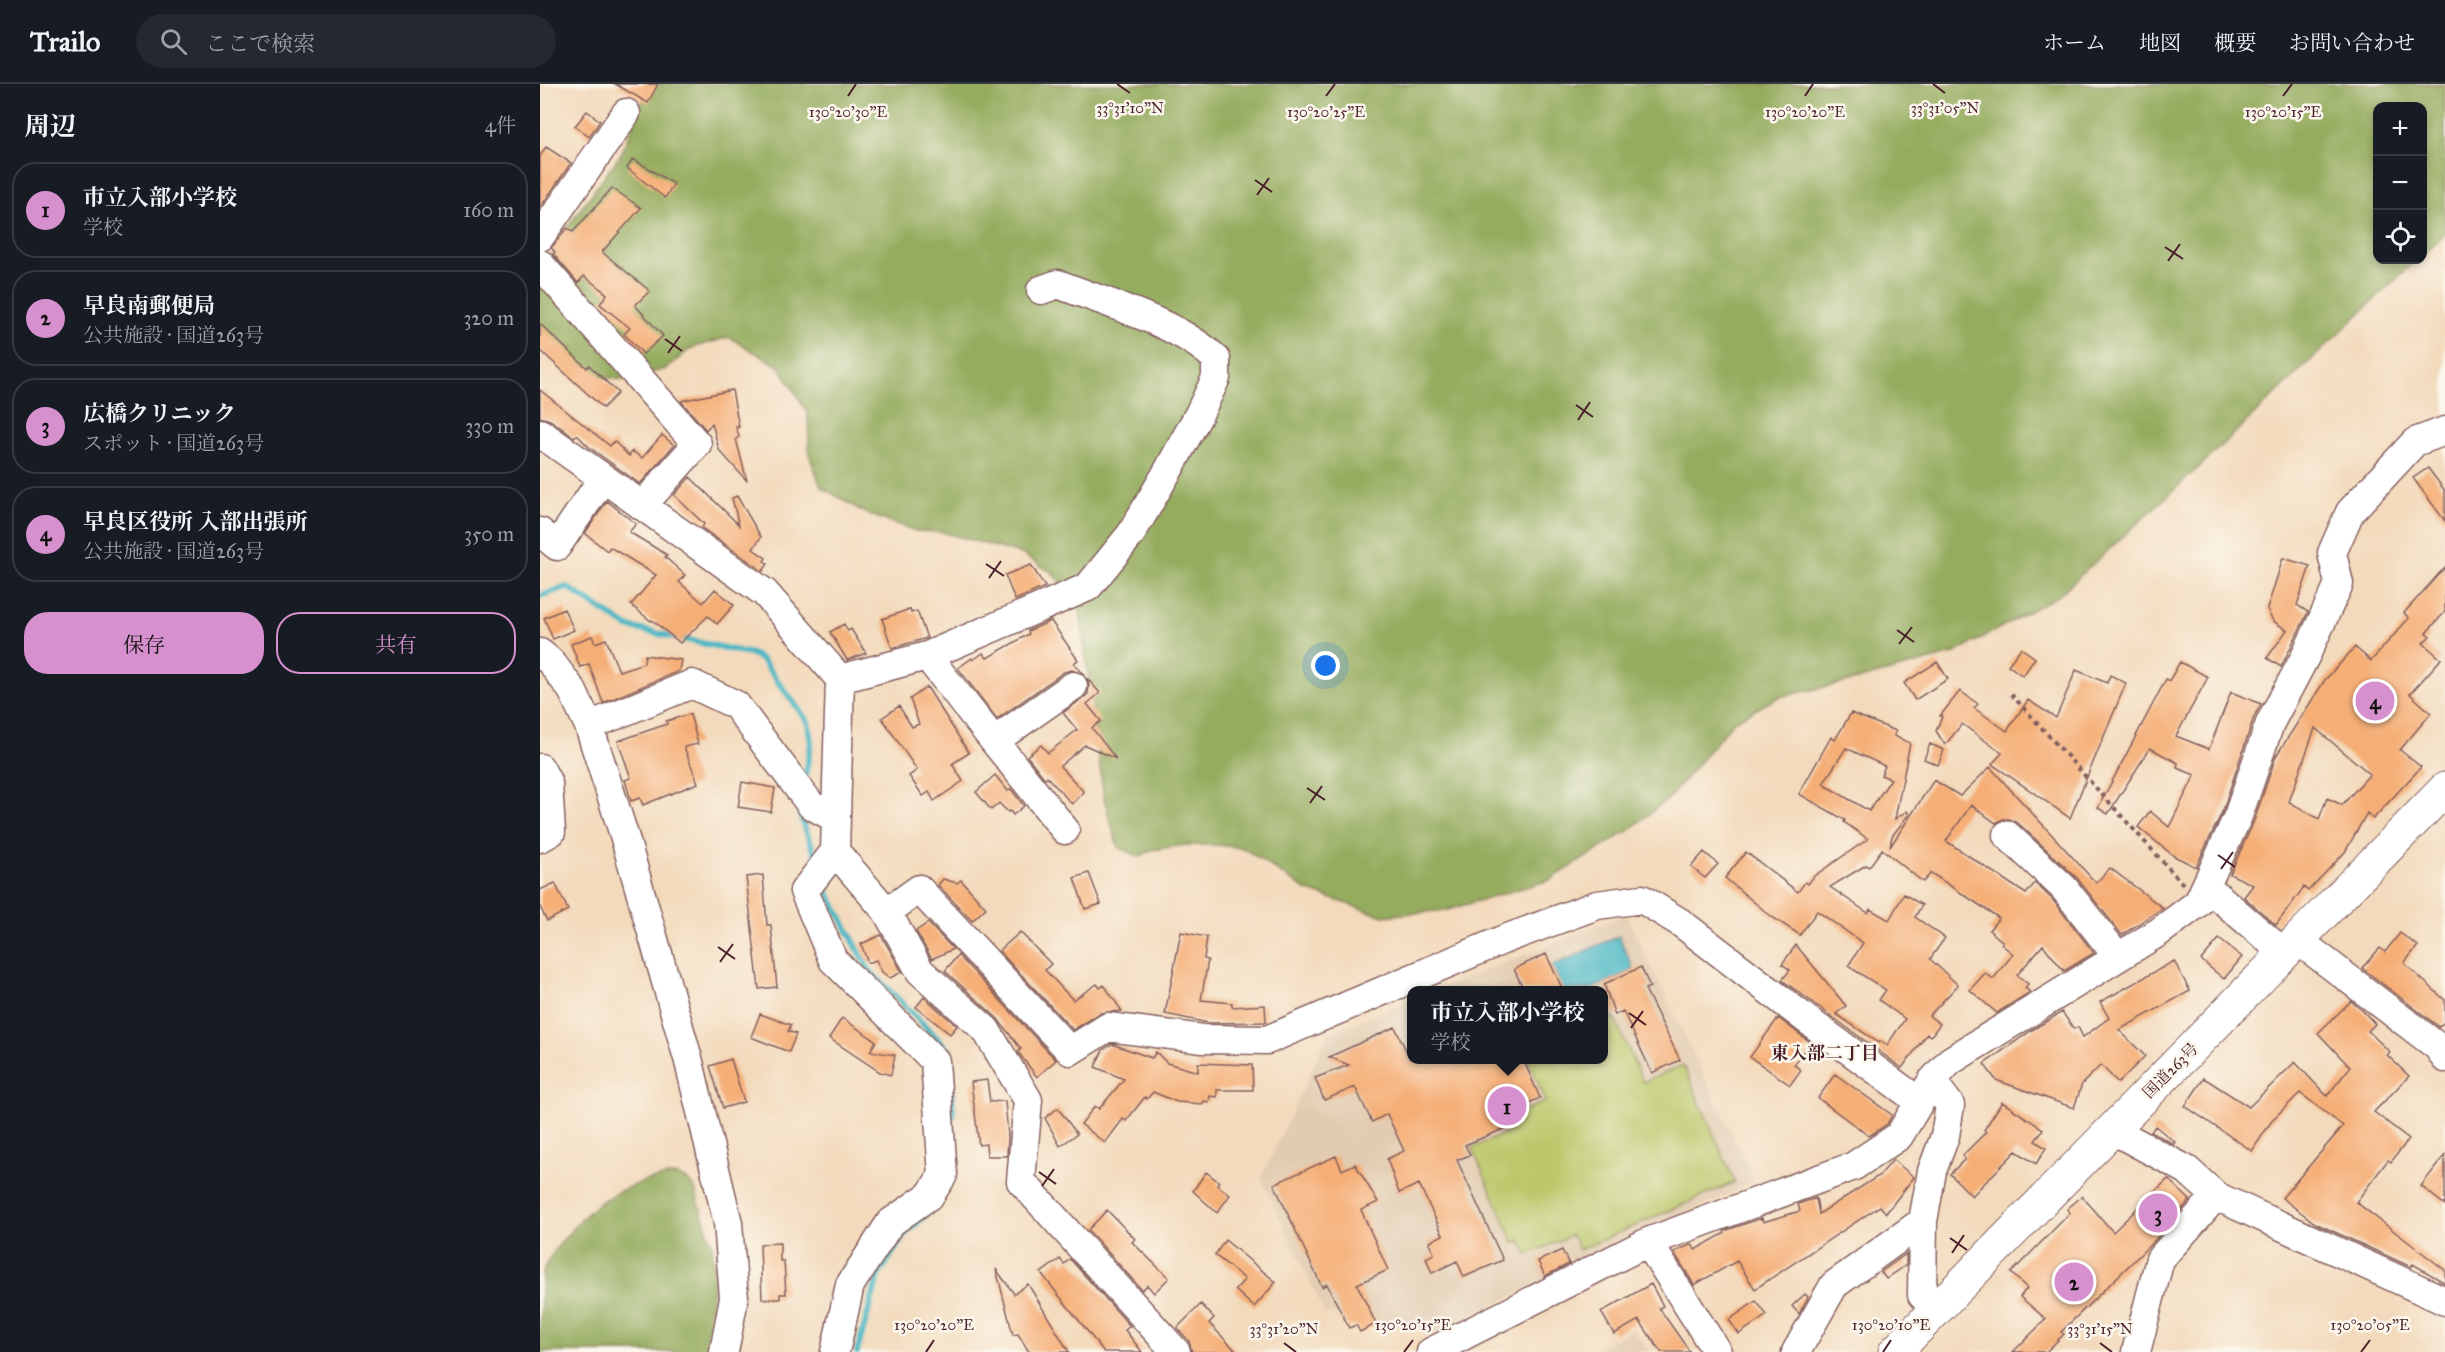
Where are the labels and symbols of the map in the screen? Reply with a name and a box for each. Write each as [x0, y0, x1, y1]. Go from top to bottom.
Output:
text: 33°31'10"N [1096, 99, 1164, 117]
text: 33°31'05"N [1911, 99, 1980, 117]
text: 130°20'30"E [809, 103, 887, 121]
text: 130°20'25"E [1287, 103, 1365, 121]
text: 130°20'20"E [1765, 103, 1845, 121]
text: 130°20'15"E [2245, 103, 2321, 121]
your location [1311, 651, 1340, 680]
pin: 4 [2356, 678, 2394, 724]
street label: 国道263号 [2139, 1039, 2202, 1102]
district label: 東入部二丁目 [1771, 1042, 1879, 1064]
pin: 1 [1488, 1084, 1526, 1128]
pin: 3 [2138, 1190, 2178, 1236]
pin: 2 [2054, 1260, 2093, 1304]
text: 130°20'20"E [894, 1316, 974, 1334]
text: 130°20'15"E [1375, 1316, 1451, 1334]
text: 130°20'10"E [1852, 1316, 1930, 1334]
text: 130°20'05"E [2330, 1316, 2410, 1334]
text: 33°31'20"N [1250, 1320, 1319, 1338]
text: 33°31'15"N [2067, 1320, 2133, 1338]

